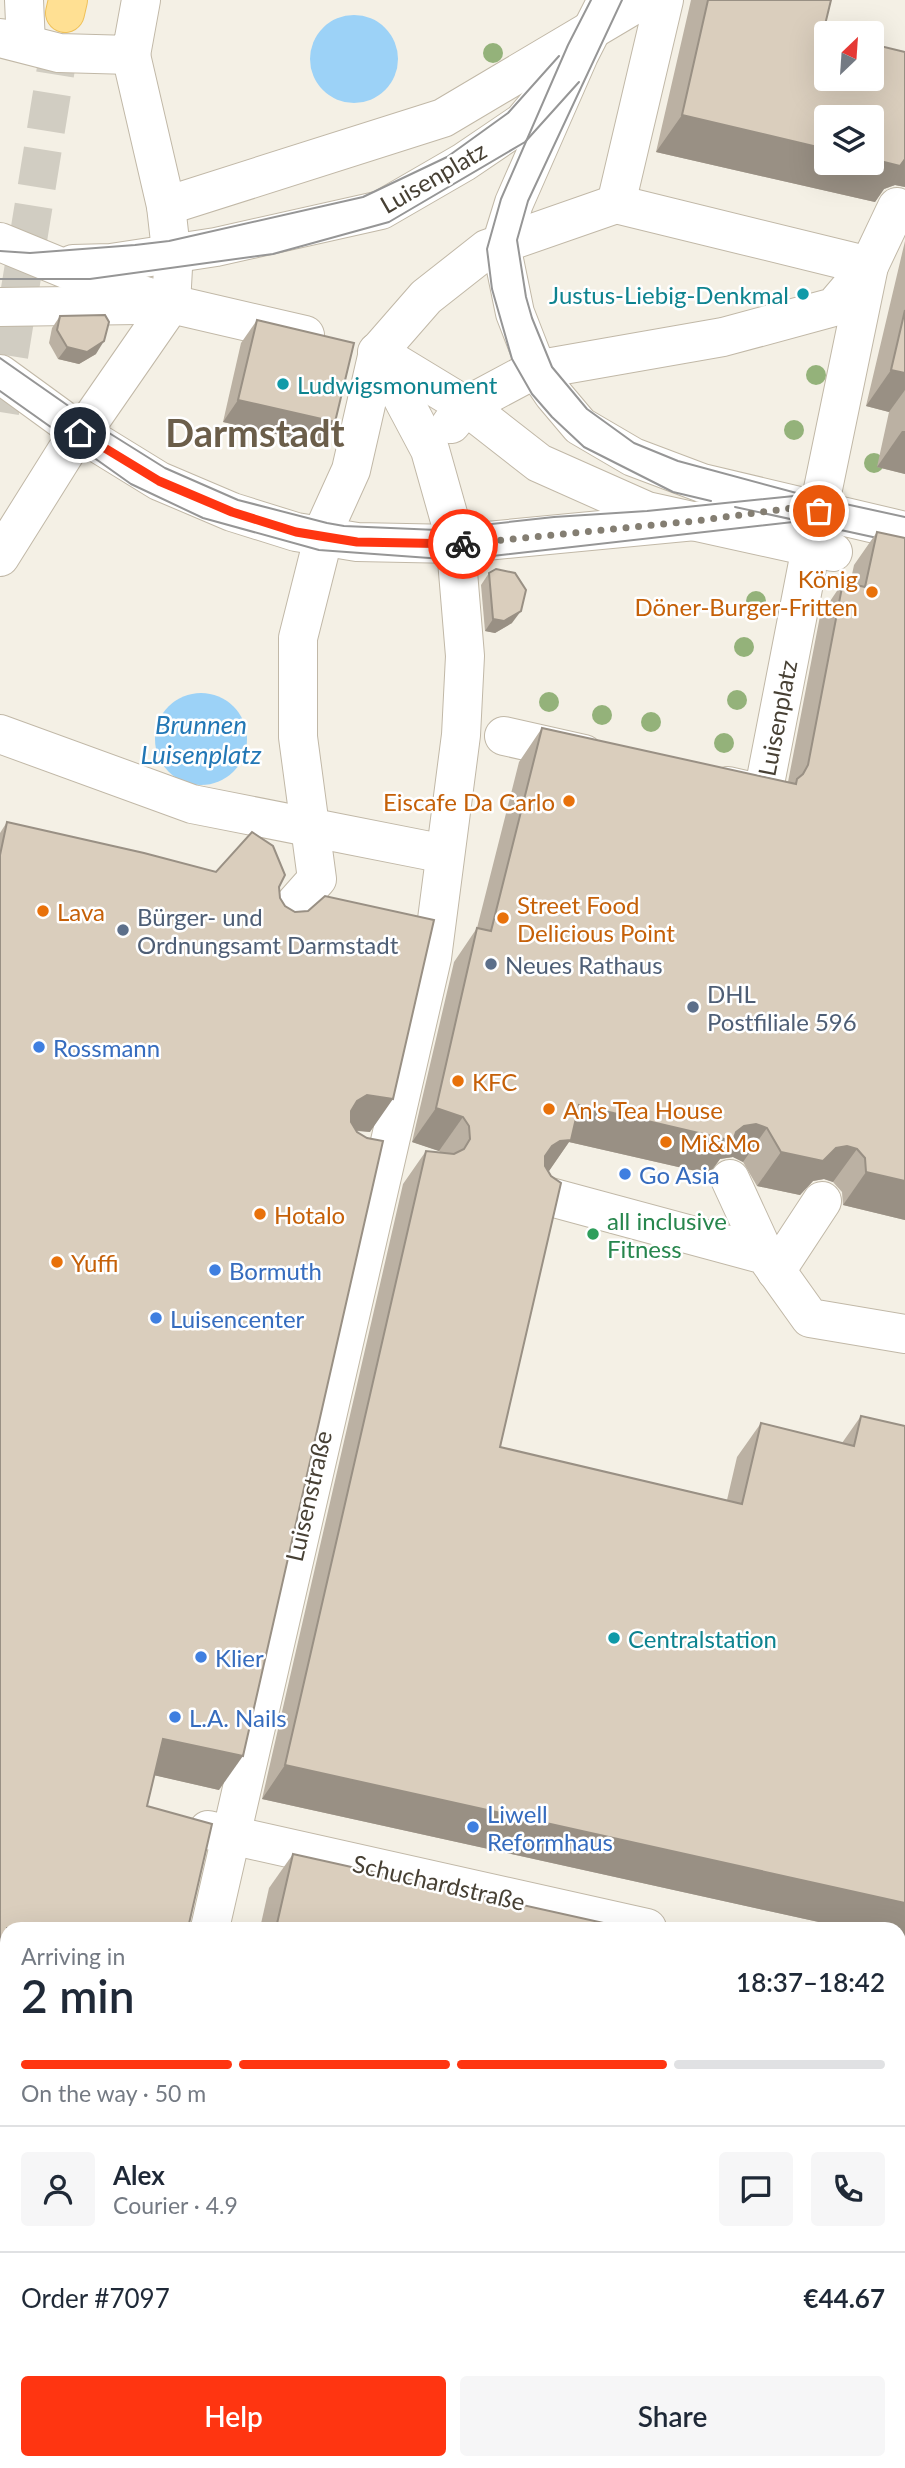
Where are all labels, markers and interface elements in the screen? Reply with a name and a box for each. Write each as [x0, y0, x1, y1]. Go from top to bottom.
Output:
north arrow [814, 21, 884, 91]
map controls [814, 21, 884, 175]
button: layers [814, 105, 884, 175]
street label: Luisenplatz [375, 135, 491, 219]
place label: Justus-Liebig-Denkmal [549, 280, 789, 309]
marker: Justus-Liebig-Denkmal [795, 286, 811, 302]
place label: Ludwigsmonument [297, 370, 498, 399]
marker: Ludwigsmonument [275, 376, 291, 392]
pin [50, 403, 110, 463]
district label: Darmstadt [165, 409, 345, 455]
icon: home [61, 414, 99, 452]
pin [789, 481, 849, 541]
icon: bag [800, 492, 838, 530]
courier [428, 509, 498, 579]
icon: bike [444, 525, 482, 563]
place label: König Döner-Burger-Fritten [634, 564, 858, 621]
marker: König Döner-Burger-Fritten [864, 584, 880, 600]
street label: Luisenplatz [752, 657, 802, 778]
water label: Brunnen Luisenplatz [140, 708, 262, 770]
place label: Eiscafe Da Carlo [383, 787, 555, 816]
marker: Eiscafe Da Carlo [561, 793, 577, 809]
place label: Street Food Delicious Point [517, 890, 675, 947]
place label: Lava [57, 897, 105, 926]
place label: Bürger- und Ordnungsamt Darmstadt [137, 902, 399, 959]
marker: Lava [35, 903, 51, 919]
marker: Street Food Delicious Point [495, 910, 511, 926]
marker: Bürger- und Ordnungsamt Darmstadt [115, 922, 131, 938]
place label: Neues Rathaus [505, 950, 663, 979]
marker: Neues Rathaus [483, 956, 499, 972]
place label: DHL Postfiliale 596 [707, 979, 857, 1036]
marker: DHL Postfiliale 596 [685, 999, 701, 1015]
place label: Rossmann [53, 1033, 160, 1062]
marker: Rossmann [31, 1039, 47, 1055]
place label: KFC [472, 1067, 517, 1096]
marker: KFC [450, 1073, 466, 1089]
place label: An's Tea House [563, 1095, 723, 1124]
marker: An's Tea House [541, 1101, 557, 1117]
place label: Mi&Mo [680, 1128, 760, 1157]
marker: Mi&Mo [658, 1134, 674, 1150]
place label: Go Asia [639, 1160, 720, 1189]
marker: Go Asia [617, 1166, 633, 1182]
place label: Hotalo [274, 1200, 345, 1229]
marker: Hotalo [252, 1206, 268, 1222]
place label: all inclusive Fitness [607, 1206, 727, 1263]
marker: all inclusive Fitness [585, 1226, 601, 1242]
place label: Yuffi [71, 1248, 119, 1277]
marker: Yuffi [49, 1254, 65, 1270]
place label: Bormuth [229, 1256, 322, 1285]
marker: Bormuth [207, 1262, 223, 1278]
place label: Luisencenter [170, 1304, 305, 1333]
marker: Luisencenter [148, 1310, 164, 1326]
street label: Luisenstraße [279, 1428, 337, 1564]
place label: Centralstation [628, 1624, 777, 1653]
marker: Centralstation [606, 1630, 622, 1646]
place label: Klier [215, 1643, 264, 1672]
marker: Klier [193, 1649, 209, 1665]
place label: L.A. Nails [189, 1703, 287, 1732]
marker: L.A. Nails [167, 1709, 183, 1725]
place label: Liwell Reformhaus [487, 1799, 613, 1856]
marker: Liwell Reformhaus [465, 1819, 481, 1835]
street label: Schuchardstraße [350, 1848, 528, 1916]
text: Arriving in [21, 1942, 125, 1970]
text: 18:37–18:42 [736, 1966, 885, 1998]
text: 2 min [21, 1968, 135, 2023]
text: On the way · 50 m [21, 2079, 206, 2107]
button: person [21, 2152, 95, 2226]
button: chat [719, 2152, 793, 2226]
button: phone [811, 2152, 885, 2226]
text: Alex [113, 2159, 165, 2191]
text: Courier · 4.9 [113, 2191, 238, 2219]
text: Order #7097 [21, 2282, 170, 2314]
text: €44.67 [803, 2282, 885, 2314]
button: Help [21, 2376, 446, 2456]
button: Share [460, 2376, 885, 2456]

